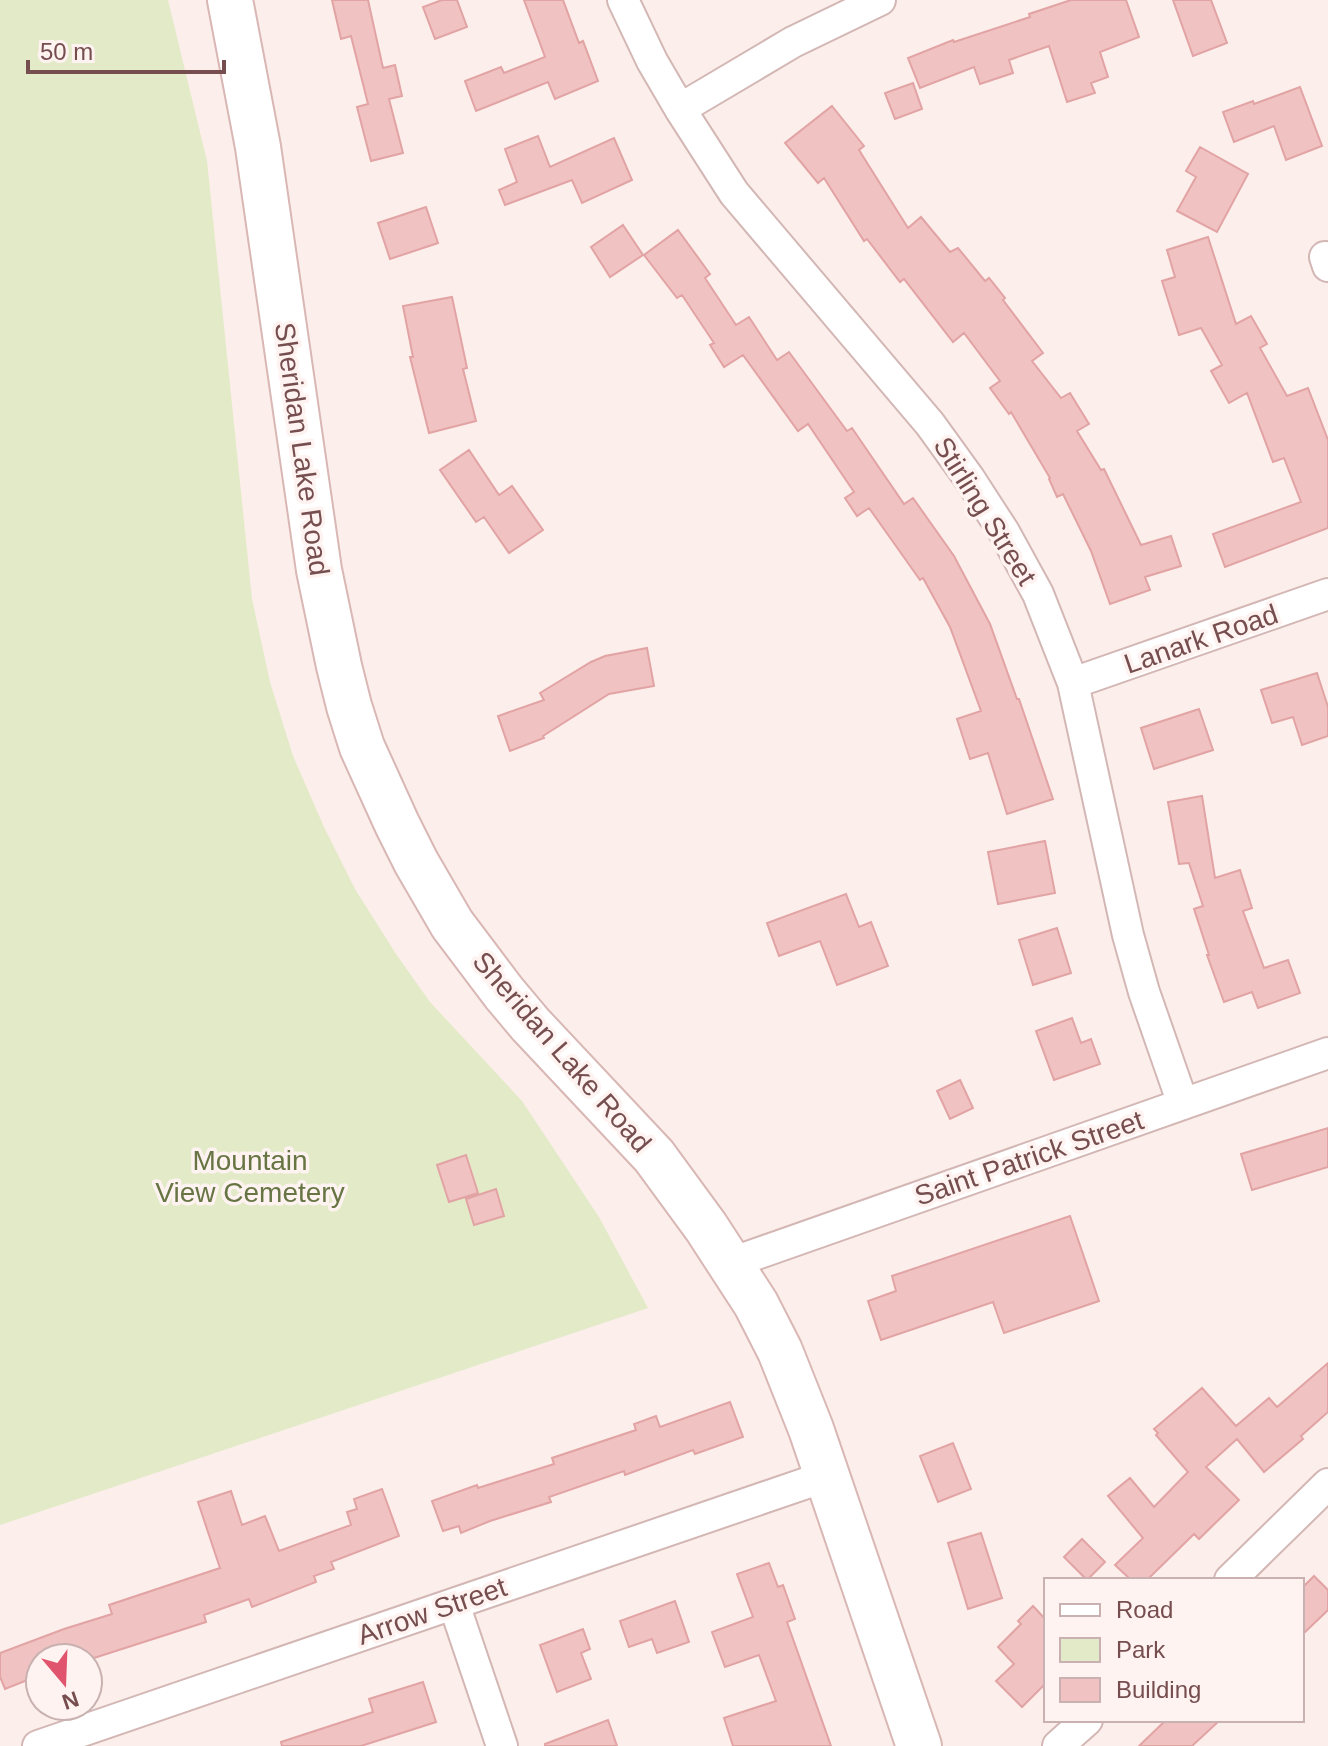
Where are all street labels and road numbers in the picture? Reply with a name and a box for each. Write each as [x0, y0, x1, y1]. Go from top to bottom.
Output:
street label: Sheridan Lake Road [269, 320, 335, 578]
street label: Stirling Street [927, 432, 1043, 591]
street label: Lanark Road [1120, 598, 1282, 680]
street label: Sheridan Lake Road [467, 945, 657, 1159]
street label: Saint Patrick Street [911, 1104, 1148, 1212]
street label: Arrow Street [353, 1571, 511, 1651]

